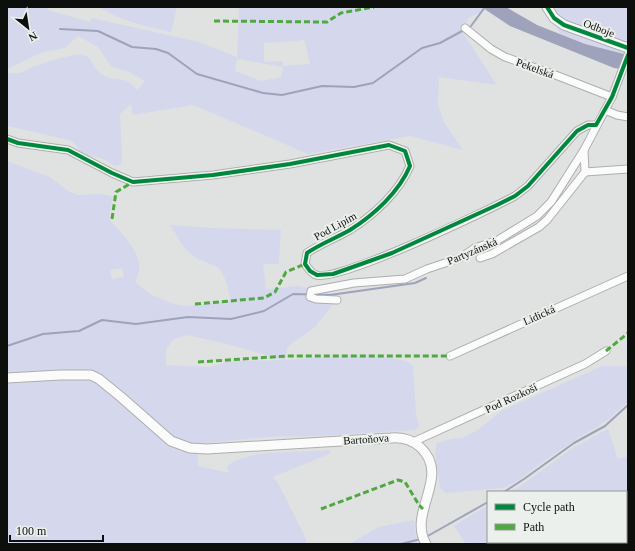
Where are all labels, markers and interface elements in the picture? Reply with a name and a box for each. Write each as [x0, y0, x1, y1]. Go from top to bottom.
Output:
north arrow [8, 8, 48, 48]
street label: Odboje [582, 17, 616, 39]
text: N [27, 29, 39, 44]
street label: Pekelská [515, 56, 556, 80]
street label: Pod Lipím [312, 209, 359, 243]
street label: Partyzánská [445, 235, 499, 267]
street label: Lidická [521, 303, 557, 327]
street label: Pod Rozkoší [483, 381, 539, 415]
street label: Bartoňova [343, 431, 389, 447]
legend [487, 491, 627, 543]
text: Cycle path [523, 500, 575, 514]
scale bar [10, 517, 103, 543]
text: Path [523, 520, 544, 534]
text: 100 m [16, 524, 47, 538]

